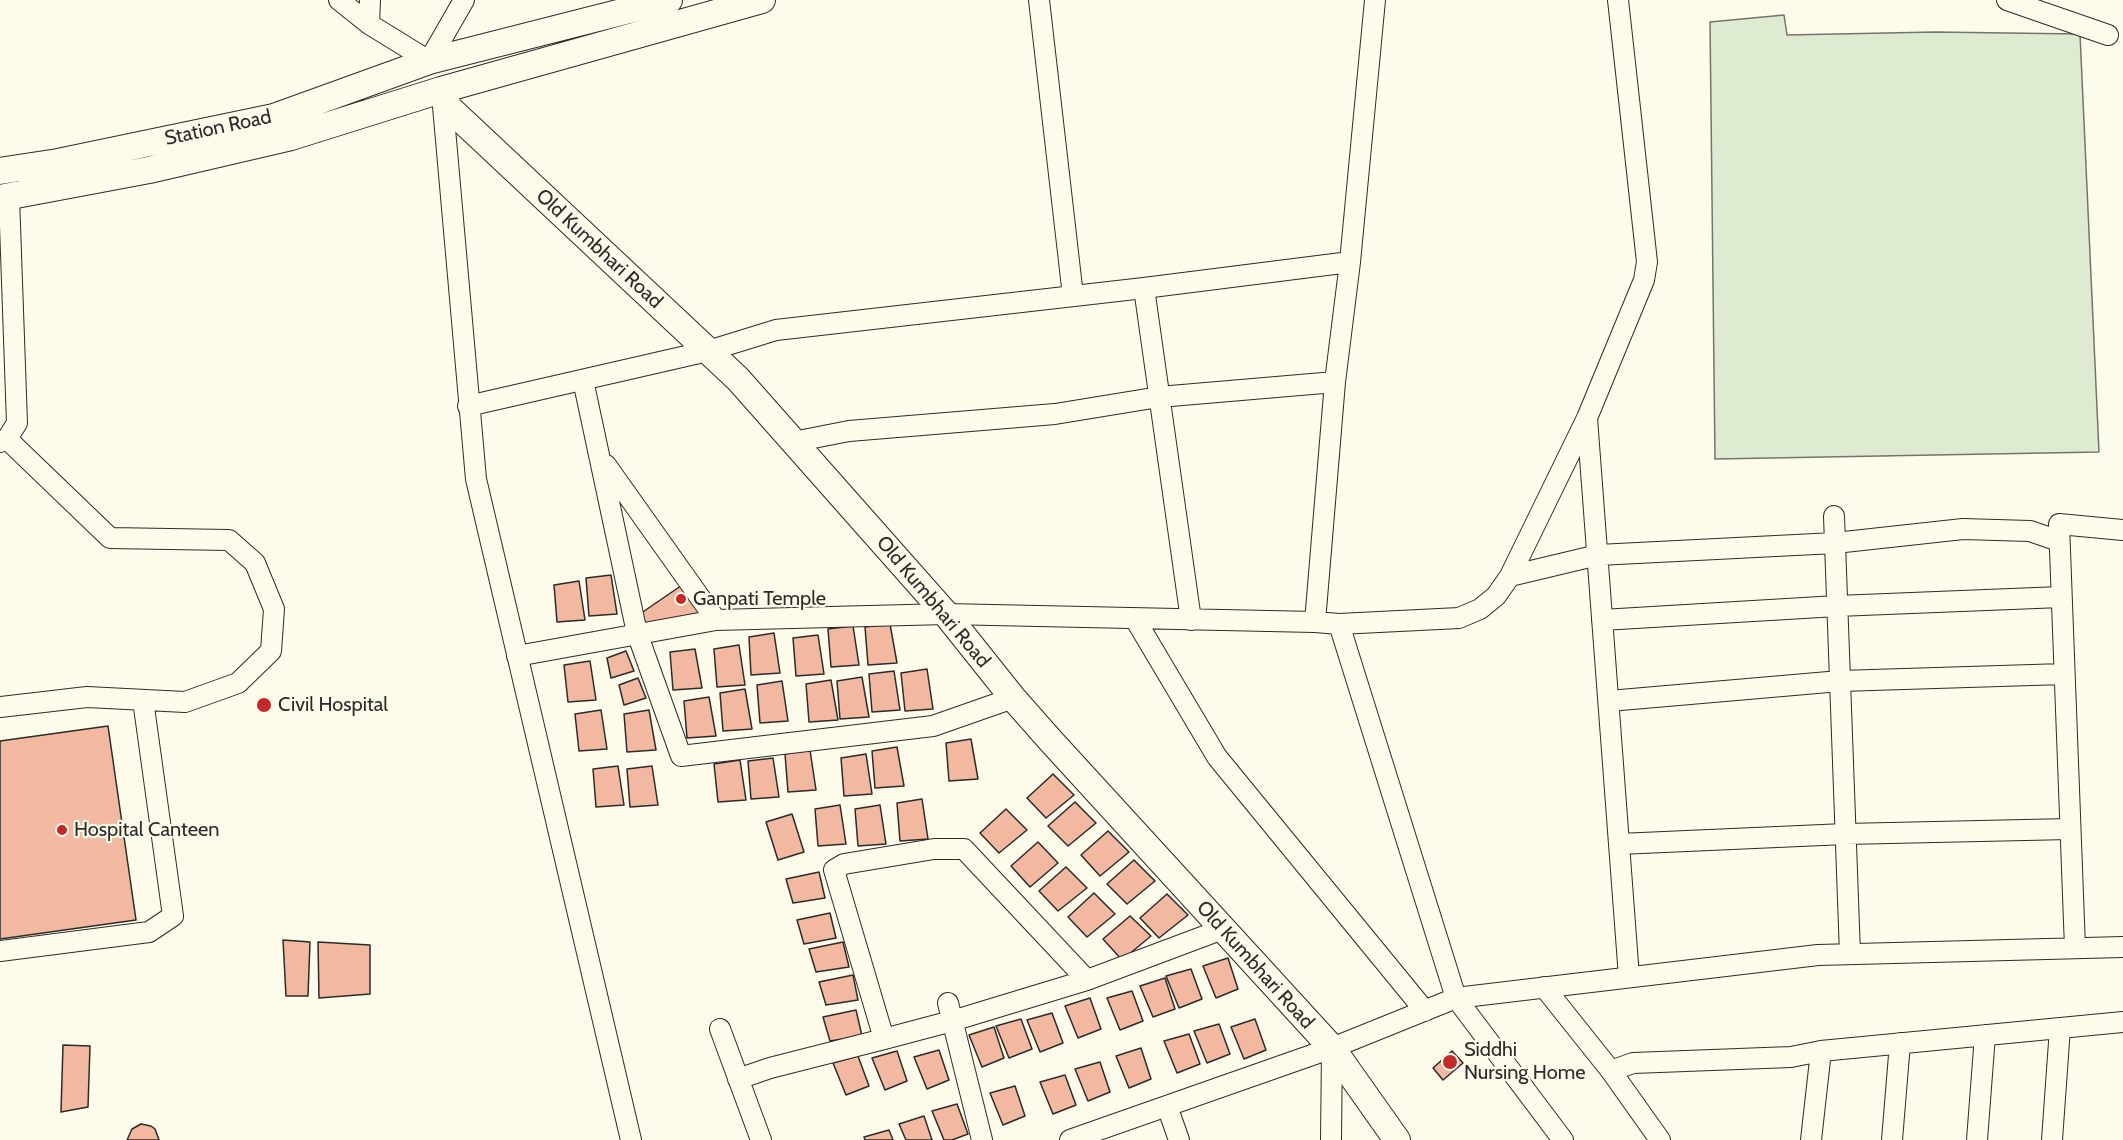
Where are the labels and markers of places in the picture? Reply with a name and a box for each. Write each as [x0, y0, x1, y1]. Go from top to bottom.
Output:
place label: Ganpati Temple [693, 587, 826, 611]
marker: Ganpati Temple [674, 592, 688, 606]
place label: Civil Hospital [278, 693, 388, 717]
marker: Civil Hospital [255, 696, 273, 714]
place label: Hospital Canteen [74, 818, 219, 842]
marker: Hospital Canteen [55, 823, 69, 837]
place label: Siddhi Nursing Home [1464, 1038, 1585, 1085]
marker: Siddhi Nursing Home [1441, 1053, 1459, 1071]

